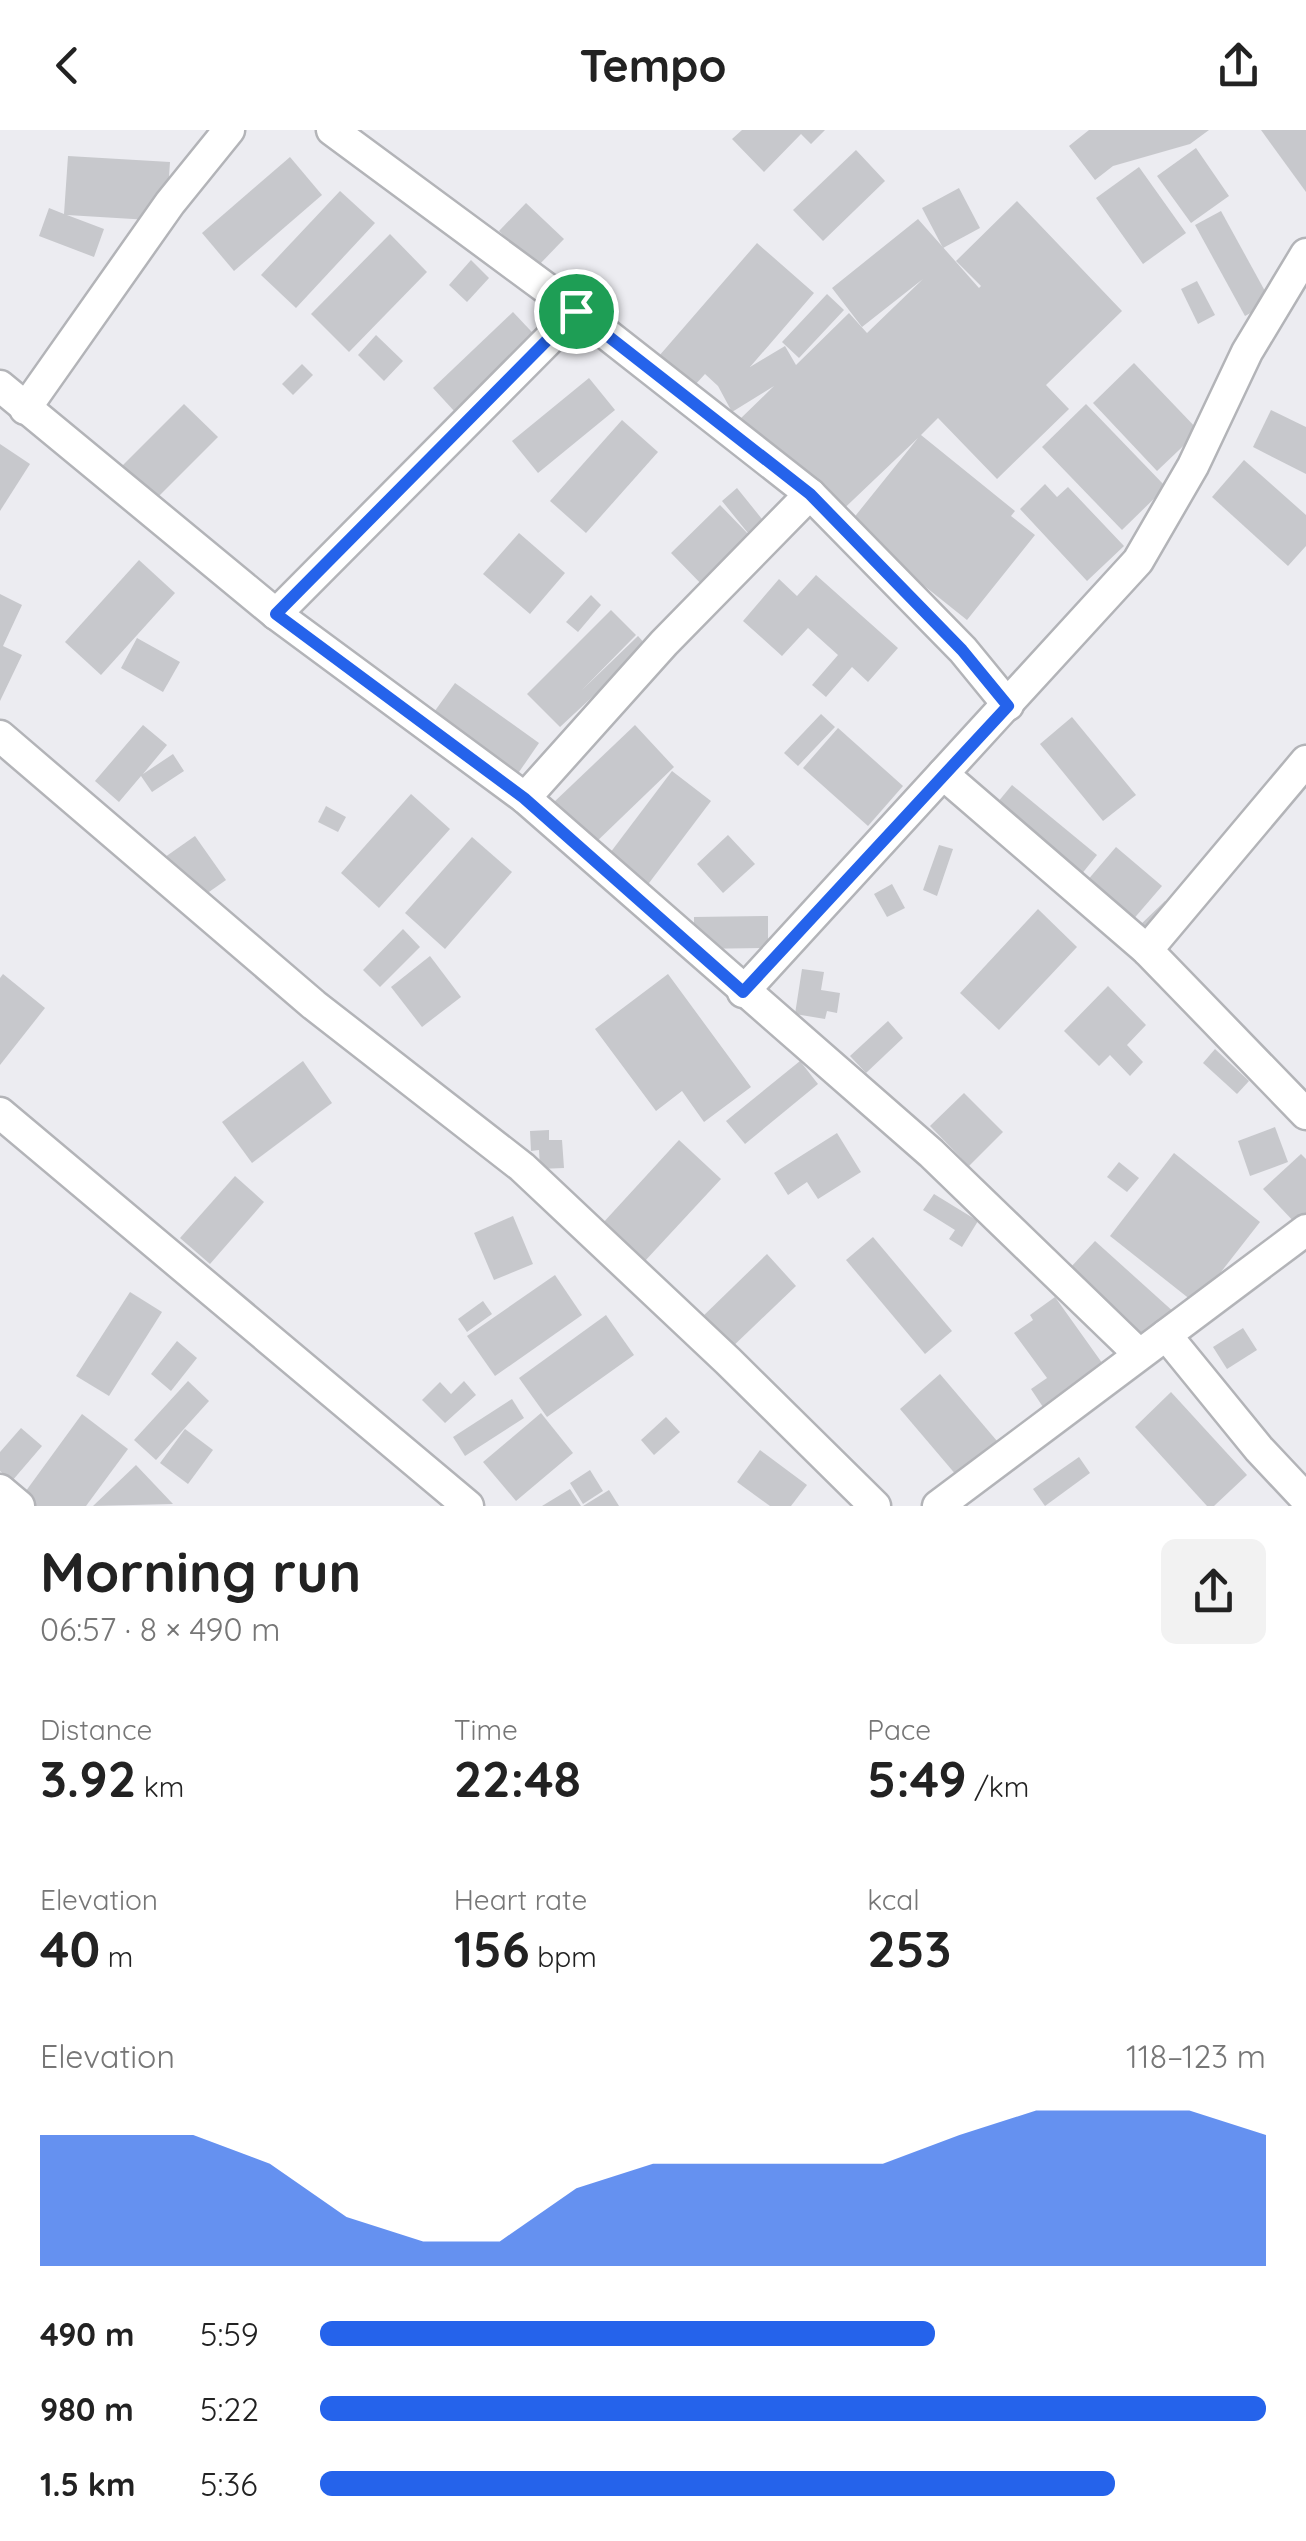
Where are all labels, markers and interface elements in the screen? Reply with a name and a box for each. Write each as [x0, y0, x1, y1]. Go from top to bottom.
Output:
text: Tempo [579, 37, 727, 93]
icon: back [40, 38, 95, 93]
icon: share [1211, 38, 1266, 93]
pin [534, 269, 619, 354]
icon: arrive [549, 284, 604, 339]
text: Morning run [40, 1537, 361, 1606]
button: share [1161, 1539, 1266, 1644]
text: 06:57 · 8 × 490 m [40, 1609, 280, 1649]
text: Distance [40, 1712, 152, 1747]
text: Time [454, 1712, 518, 1747]
text: Pace [867, 1712, 931, 1747]
text: 3.92 [40, 1747, 136, 1810]
text: 22:48 [454, 1747, 581, 1810]
text: 5:49 [867, 1747, 967, 1810]
text: km [136, 1769, 184, 1804]
text: /km [967, 1769, 1029, 1804]
text: Elevation [40, 1882, 158, 1917]
text: Heart rate [454, 1882, 587, 1917]
text: kcal [867, 1882, 920, 1917]
text: 40 [40, 1917, 100, 1980]
text: 156 [454, 1917, 530, 1980]
text: 253 [867, 1917, 951, 1980]
text: m [100, 1939, 133, 1974]
text: bpm [530, 1939, 597, 1974]
text: Elevation [40, 2036, 175, 2076]
text: 118–123 m [1126, 2036, 1266, 2076]
text: 490 m [40, 2314, 134, 2354]
text: 5:59 [200, 2314, 259, 2354]
text: 980 m [40, 2389, 134, 2429]
text: 5:22 [200, 2389, 259, 2429]
text: 1.5 km [40, 2464, 136, 2504]
text: 5:36 [200, 2464, 257, 2504]

